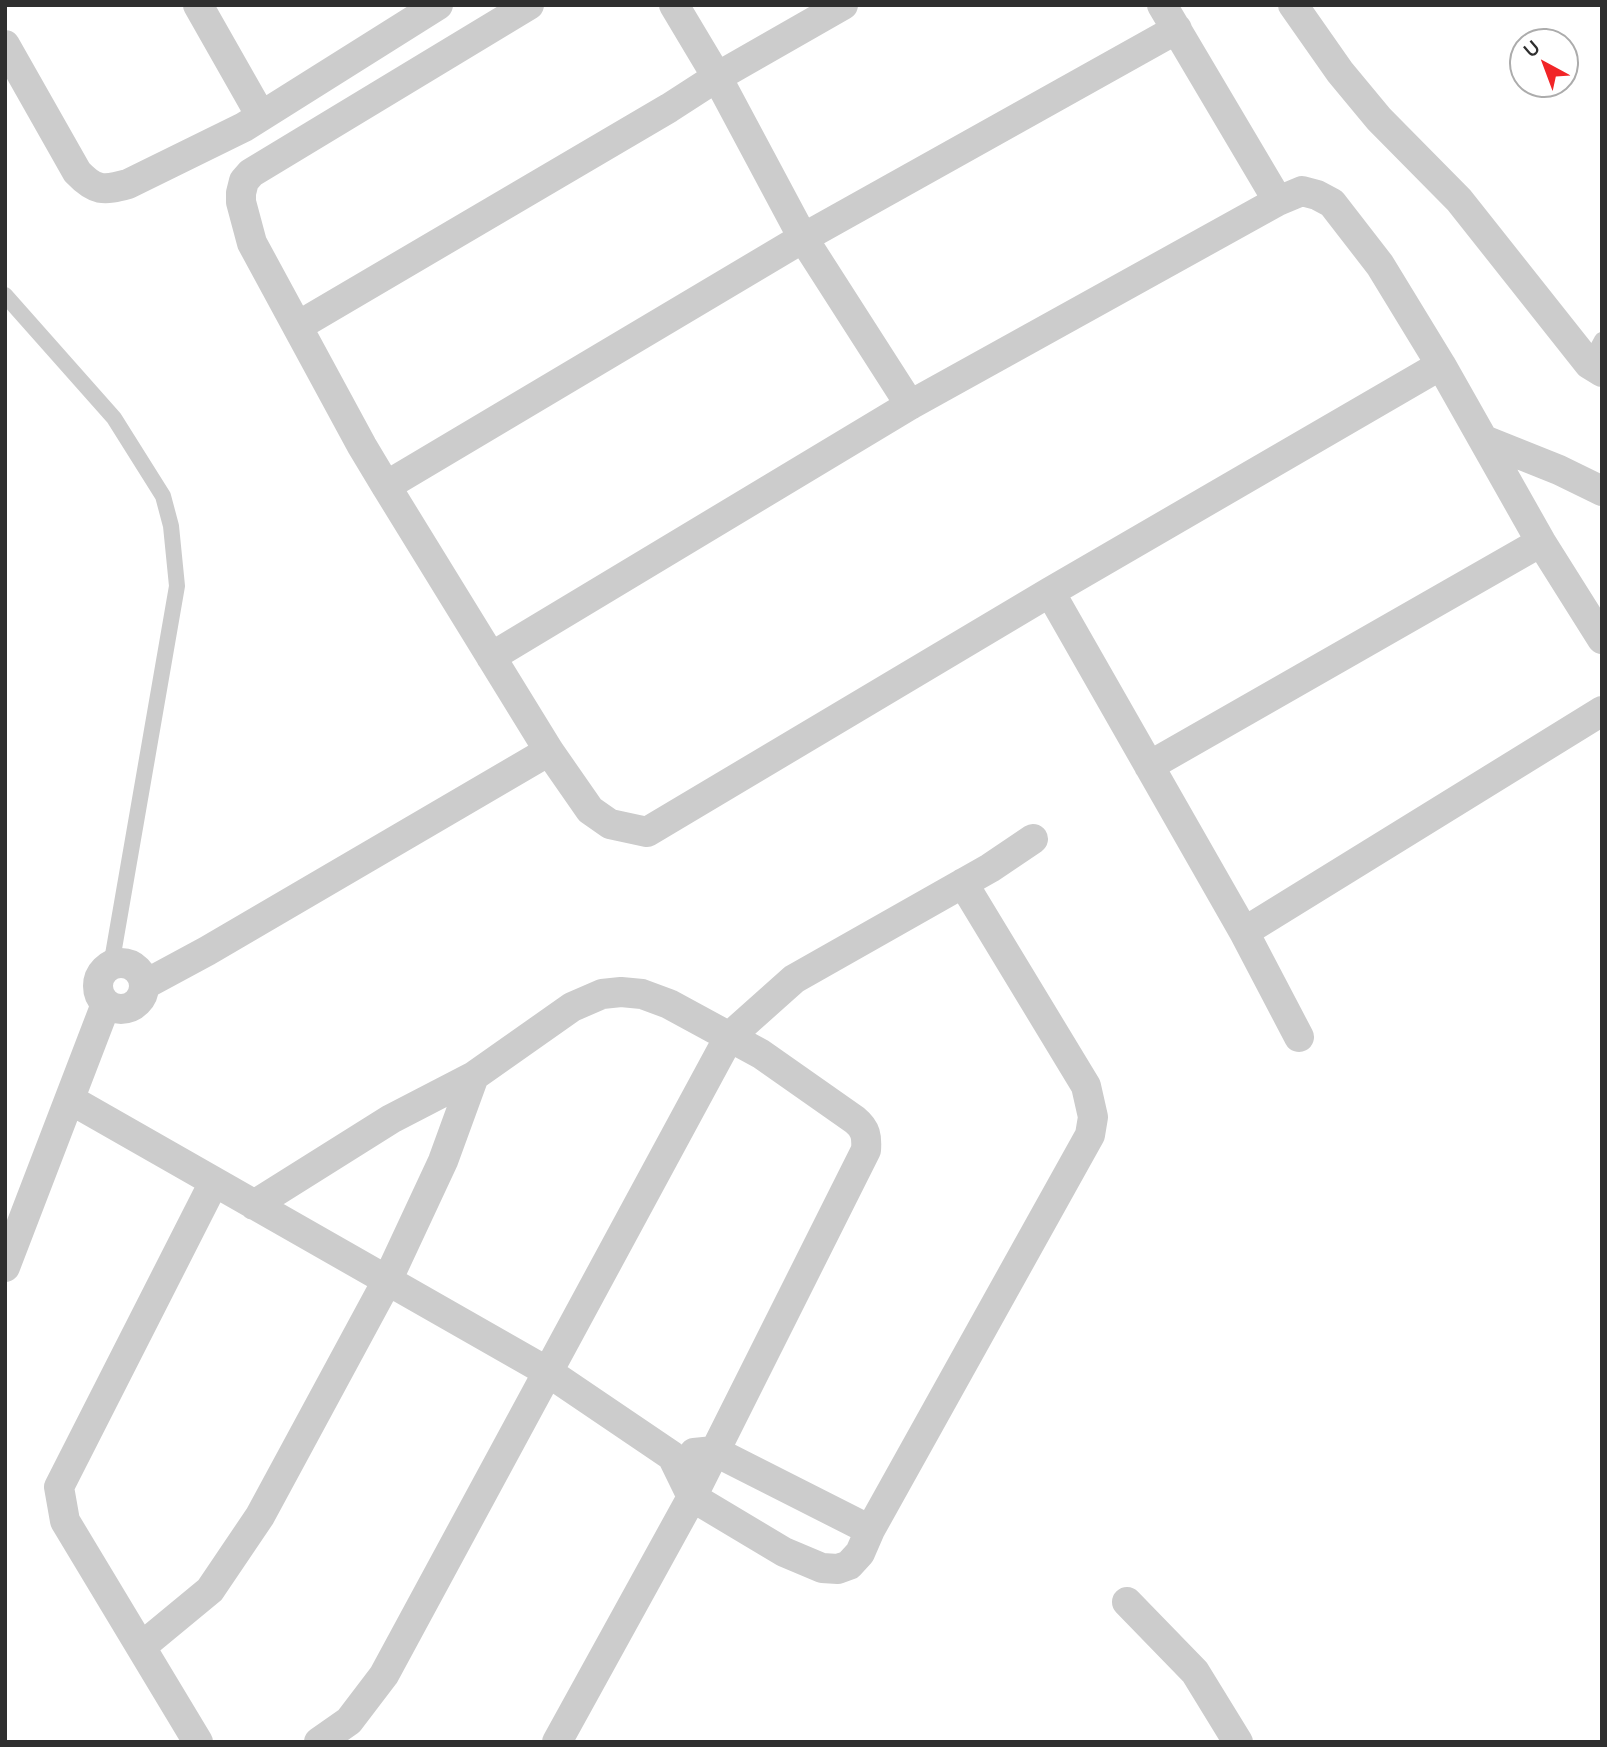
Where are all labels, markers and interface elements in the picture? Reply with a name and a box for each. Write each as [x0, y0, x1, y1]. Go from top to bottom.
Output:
north arrow [1509, 28, 1579, 98]
text: U [1518, 34, 1545, 63]

